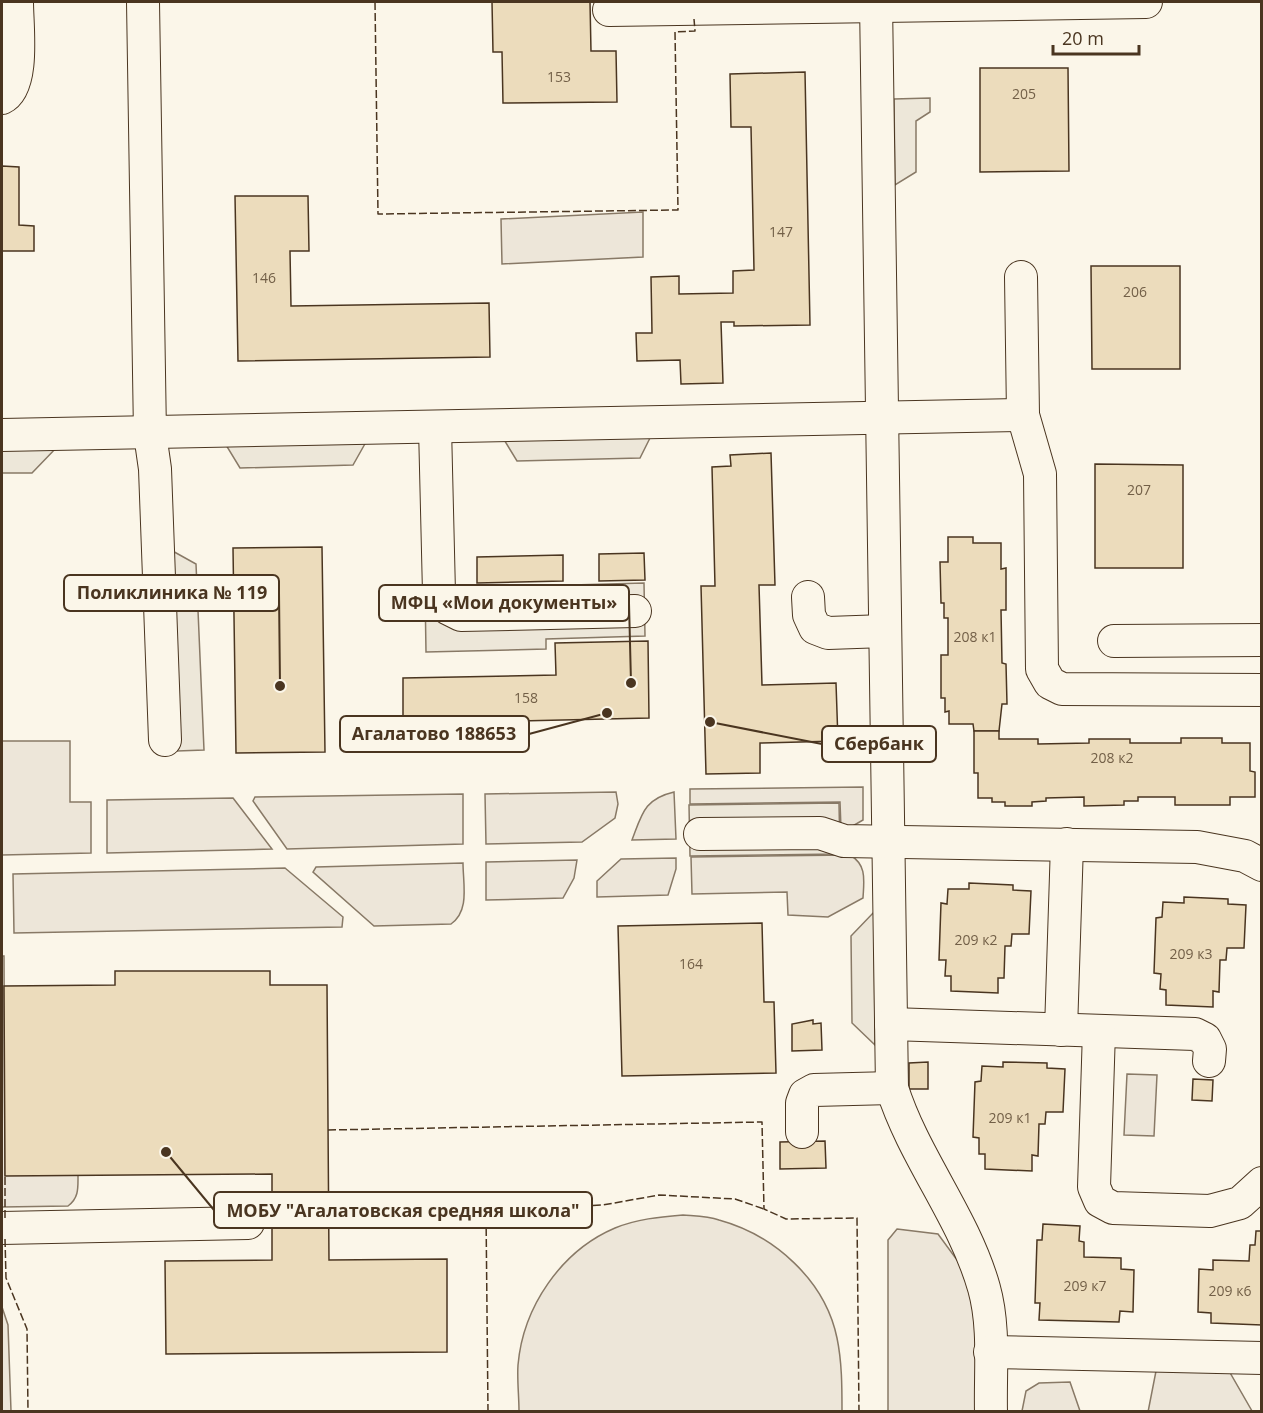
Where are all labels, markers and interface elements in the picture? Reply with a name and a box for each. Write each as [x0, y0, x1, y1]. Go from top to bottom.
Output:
scale bar [1053, 18, 1138, 56]
text: 20 m [1062, 26, 1104, 50]
house number: 153 [547, 67, 571, 86]
house number: 205 [1012, 84, 1036, 103]
house number: 147 [769, 222, 793, 241]
house number: 146 [252, 268, 276, 287]
house number: 206 [1123, 282, 1147, 301]
house number: 207 [1127, 480, 1151, 499]
callout: Поликлиника № 119 [64, 575, 279, 611]
text: Поликлиника № 119 [77, 580, 267, 604]
callout: МФЦ «Мои документы» [379, 585, 629, 621]
text: МФЦ «Мои документы» [391, 590, 617, 614]
house number: 208 к1 [954, 627, 996, 646]
house number: 158 [514, 688, 538, 707]
callout: Агалатово 188653 [340, 716, 529, 752]
text: Агалатово 188653 [352, 721, 516, 745]
callout: Сбербанк [822, 726, 936, 762]
text: Сбербанк [834, 731, 925, 755]
house number: 208 к2 [1091, 748, 1133, 767]
house number: 209 к2 [955, 930, 997, 949]
house number: 209 к3 [1170, 944, 1212, 963]
house number: 164 [679, 954, 703, 973]
house number: 209 к1 [989, 1108, 1031, 1127]
callout: МОБУ "Агалатовская средняя школа" [214, 1192, 592, 1228]
text: МОБУ "Агалатовская средняя школа" [226, 1198, 580, 1222]
house number: 209 к7 [1064, 1276, 1106, 1295]
house number: 209 к6 [1209, 1281, 1251, 1300]

